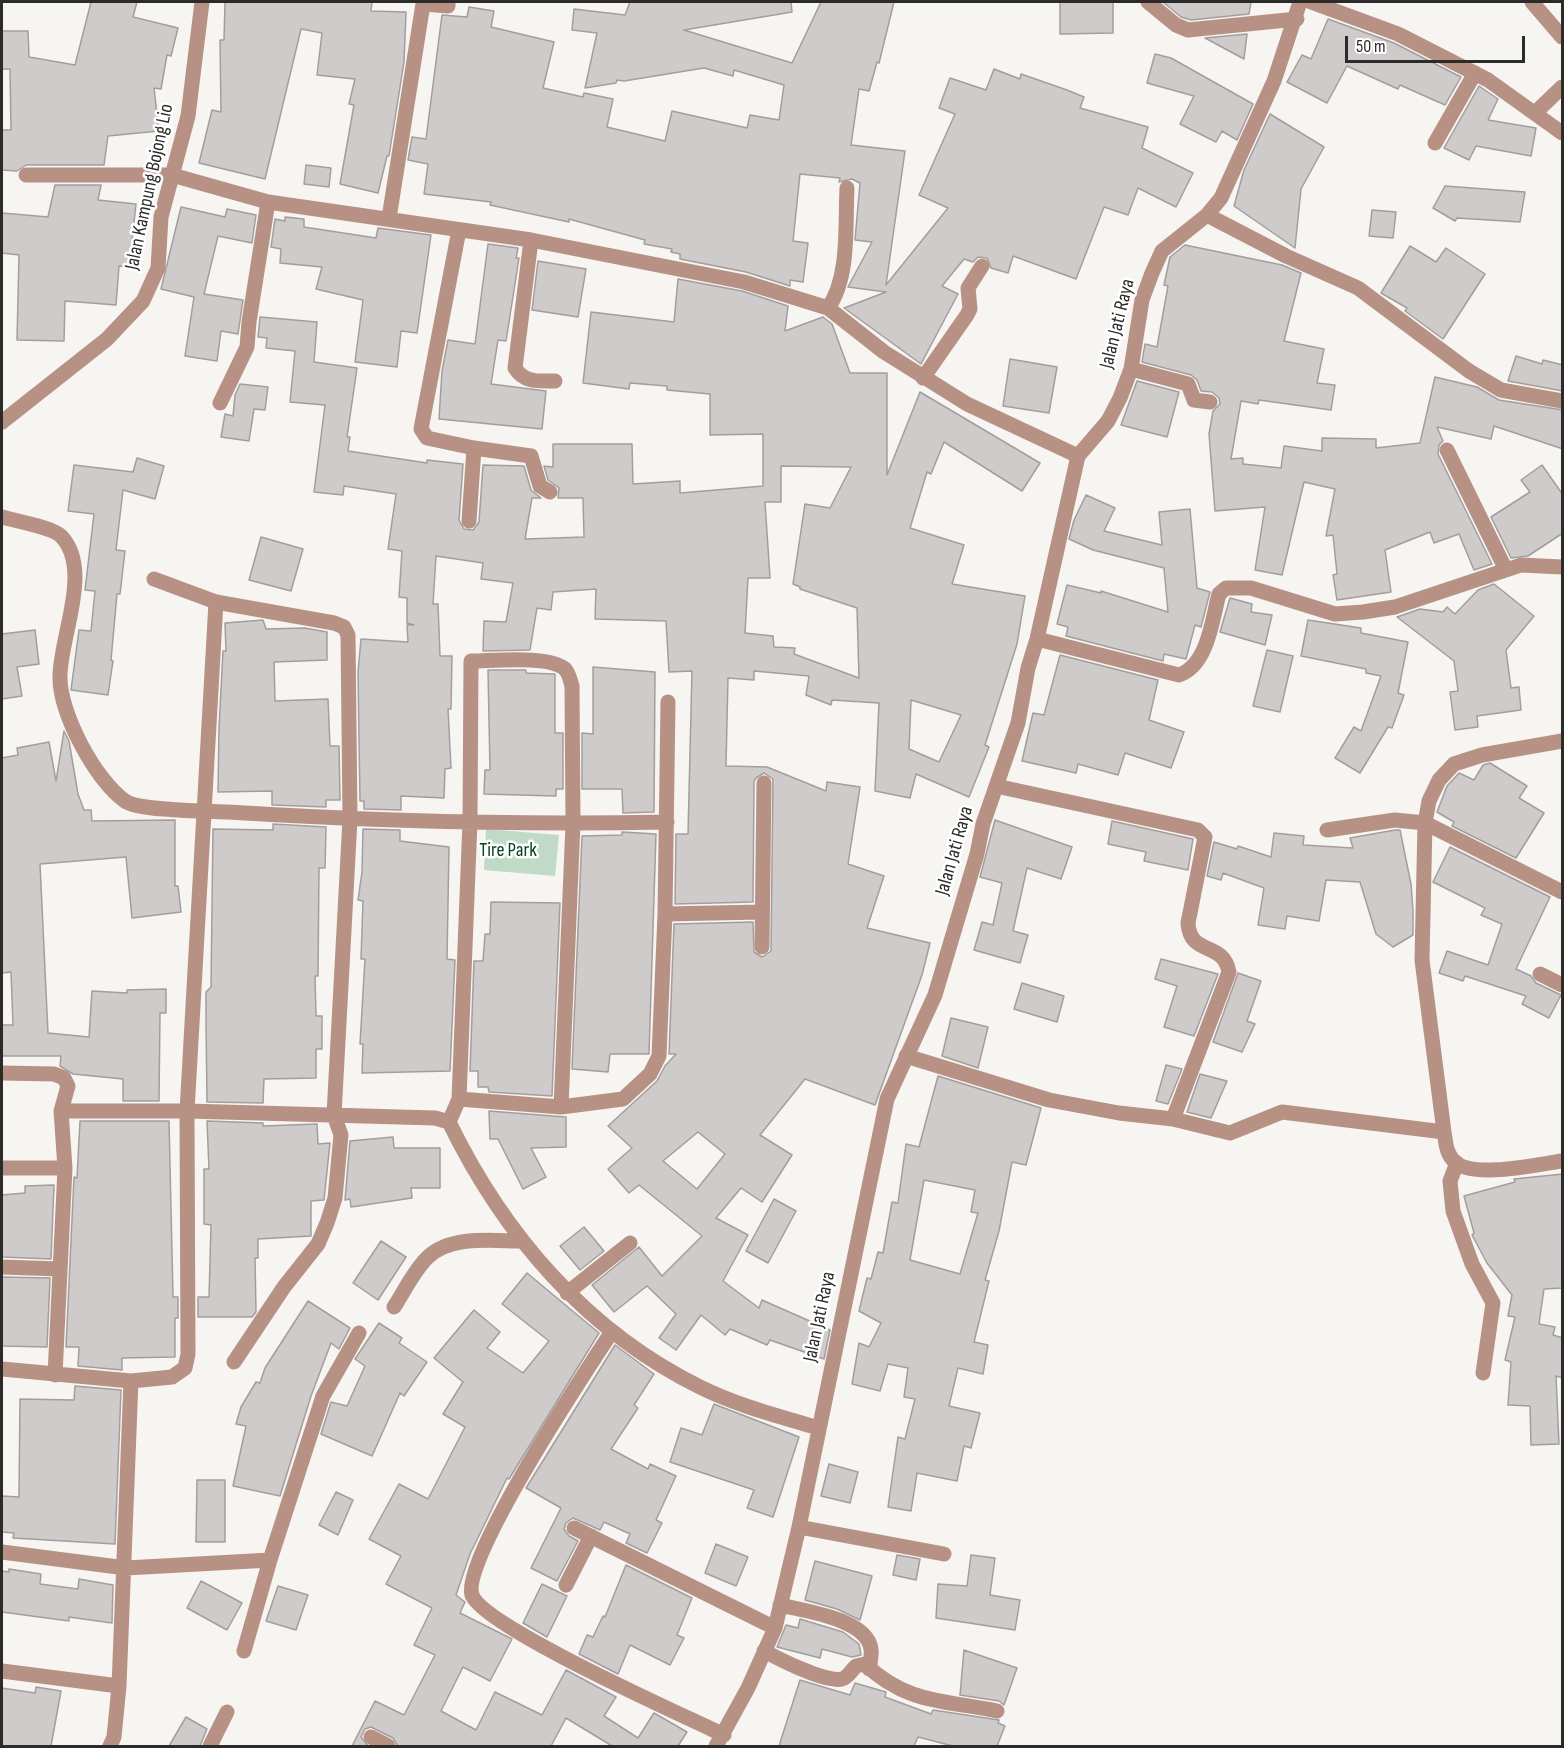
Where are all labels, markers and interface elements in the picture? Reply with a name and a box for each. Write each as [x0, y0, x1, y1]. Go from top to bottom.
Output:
scale bar [1348, 24, 1528, 62]
text: 50 m [1356, 36, 1386, 57]
street label: Jalan Kampung Bojong Lio [121, 102, 179, 272]
street label: Jalan Jati Raya [1095, 277, 1141, 371]
street label: Jalan Jati Raya [931, 804, 979, 898]
park label: Tire Park [479, 839, 537, 863]
street label: Jalan Jati Raya [799, 1270, 841, 1364]

